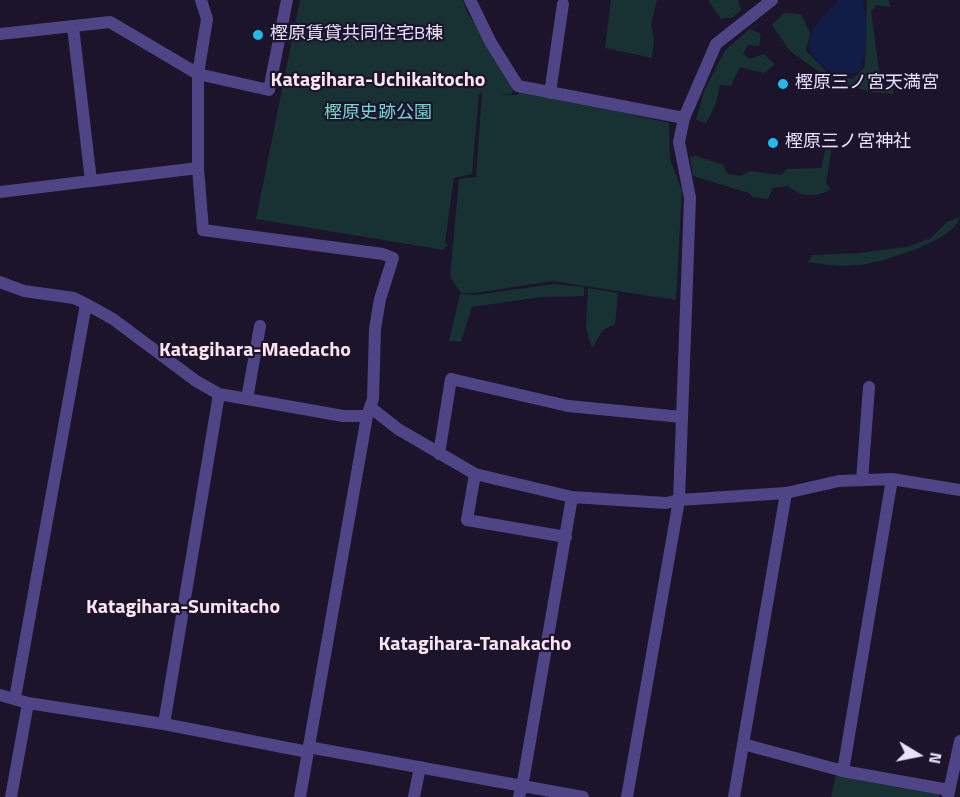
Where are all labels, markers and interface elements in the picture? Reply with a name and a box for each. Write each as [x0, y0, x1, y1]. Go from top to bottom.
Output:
place label: 樫原賃貸共同住宅B棟 [270, 24, 443, 46]
marker: 樫原賃貸共同住宅B棟 [251, 28, 265, 42]
district label: Katagihara-Uchikaitocho [271, 69, 485, 93]
place label: 樫原三ノ宮天満宮 [795, 73, 939, 95]
marker: 樫原三ノ宮天満宮 [776, 77, 790, 91]
park label: 樫原史跡公園 [324, 103, 432, 125]
place label: 樫原三ノ宮神社 [785, 132, 911, 154]
marker: 樫原三ノ宮神社 [766, 136, 780, 150]
district label: Katagihara-Maedacho [159, 339, 351, 363]
district label: Katagihara-Sumitacho [86, 596, 280, 620]
district label: Katagihara-Tanakacho [379, 633, 571, 657]
north arrow [888, 725, 948, 785]
text: N [923, 751, 949, 766]

